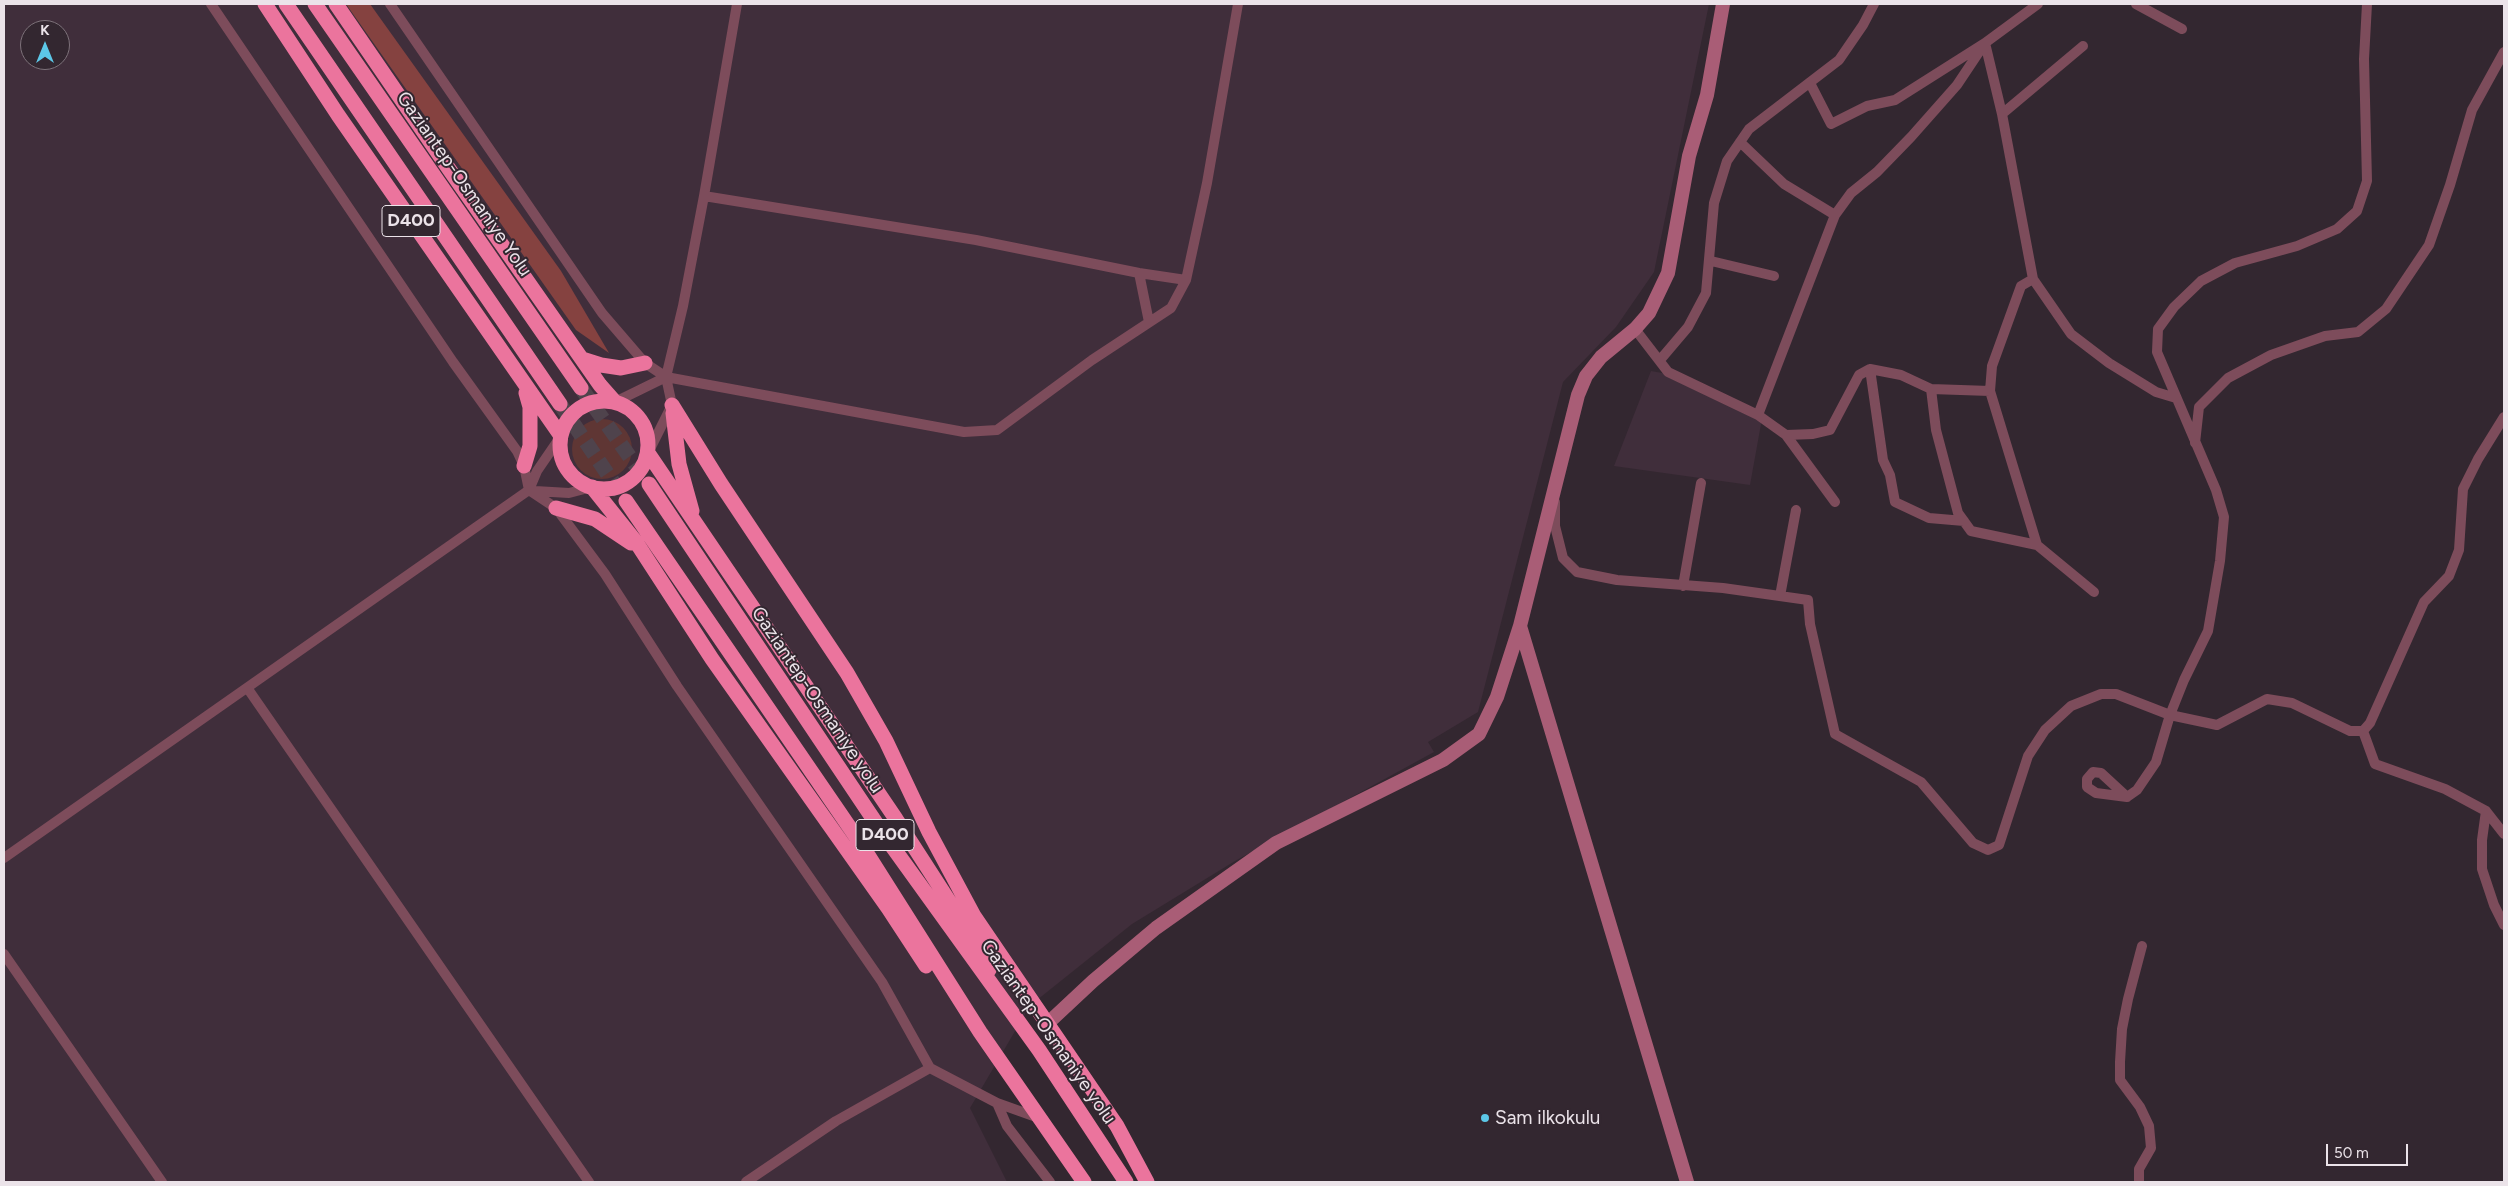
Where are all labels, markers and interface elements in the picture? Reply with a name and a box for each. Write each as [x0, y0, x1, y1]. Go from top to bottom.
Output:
north arrow [20, 20, 70, 70]
text: K [40, 22, 50, 39]
street label: Gaziantep-Osmaniye Yolu [391, 87, 537, 281]
road number: D400 [382, 206, 440, 237]
street label: Gaziantep-Osmaniye yolu [746, 603, 888, 797]
road number: D400 [856, 820, 914, 850]
street label: Gaziantep-Osmaniye yolu [976, 935, 1120, 1129]
place label: Sam ilkokulu [1495, 1107, 1600, 1129]
marker: Sam ilkokulu [1479, 1112, 1491, 1124]
scale bar [2328, 1134, 2410, 1166]
text: 50 m [2334, 1144, 2369, 1162]

